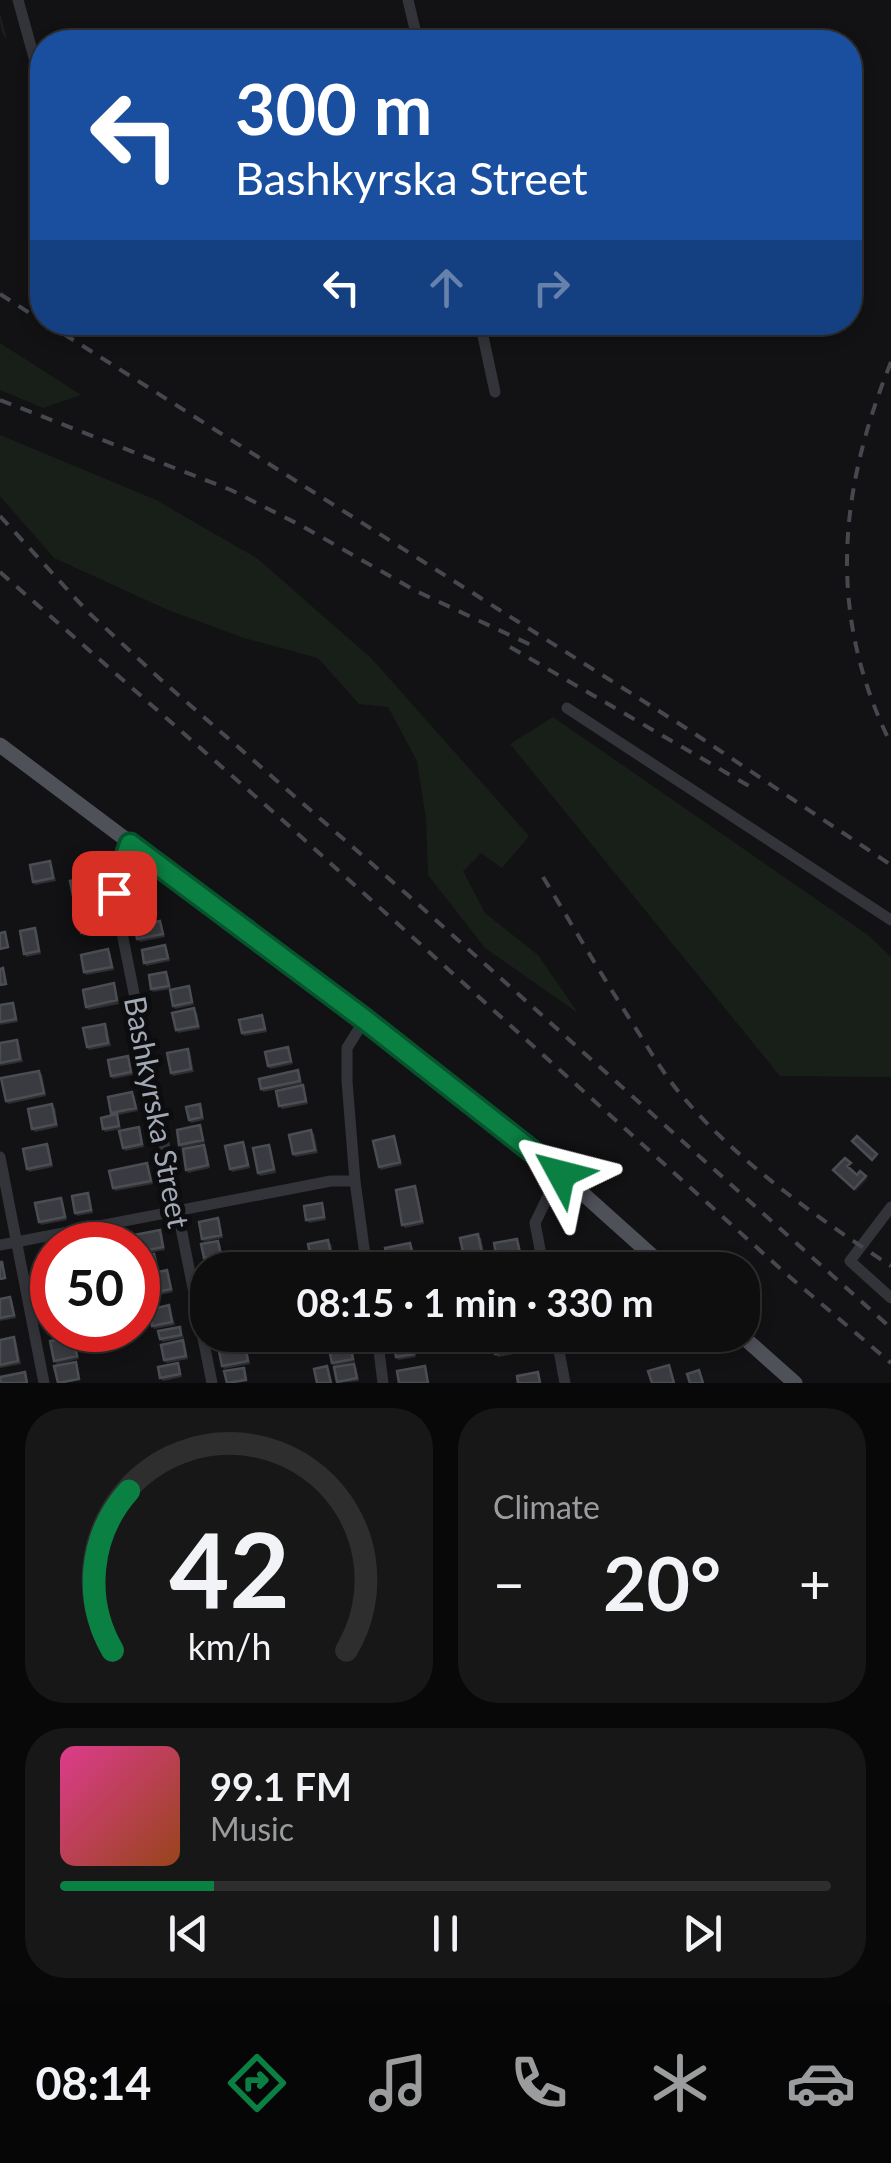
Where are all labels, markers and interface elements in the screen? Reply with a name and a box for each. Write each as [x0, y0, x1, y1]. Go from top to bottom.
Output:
text: 300 m [235, 66, 432, 150]
icon: left [70, 70, 200, 200]
text: Bashkyrska Street [235, 151, 588, 205]
icon: left [314, 260, 369, 315]
icon: ahead [419, 260, 474, 315]
icon: right [524, 260, 579, 315]
pin [72, 851, 157, 936]
icon: arrive [87, 866, 142, 921]
street label: Bashkyrska Street [118, 993, 198, 1231]
position arrow [509, 1122, 613, 1226]
speed limit sign: 50 [30, 1222, 160, 1352]
text: 08:15 · 1 min · 330 m [296, 1279, 654, 1325]
text: Climate [493, 1487, 600, 1526]
text: 42 [169, 1505, 289, 1630]
text: 20° [603, 1537, 721, 1627]
text: − [493, 1550, 525, 1616]
text: + [799, 1550, 831, 1616]
text: km/h [187, 1625, 271, 1668]
text: 99.1 FM [210, 1763, 352, 1809]
text: Music [210, 1809, 294, 1848]
icon: previous [161, 1906, 216, 1961]
icon: pause [418, 1906, 473, 1961]
icon: next [675, 1906, 730, 1961]
icon: directions [222, 2048, 292, 2118]
icon: music [363, 2048, 433, 2118]
icon: phone [504, 2048, 574, 2118]
icon: climate [645, 2048, 715, 2118]
icon: car [786, 2048, 856, 2118]
text: 08:14 [35, 2056, 151, 2110]

